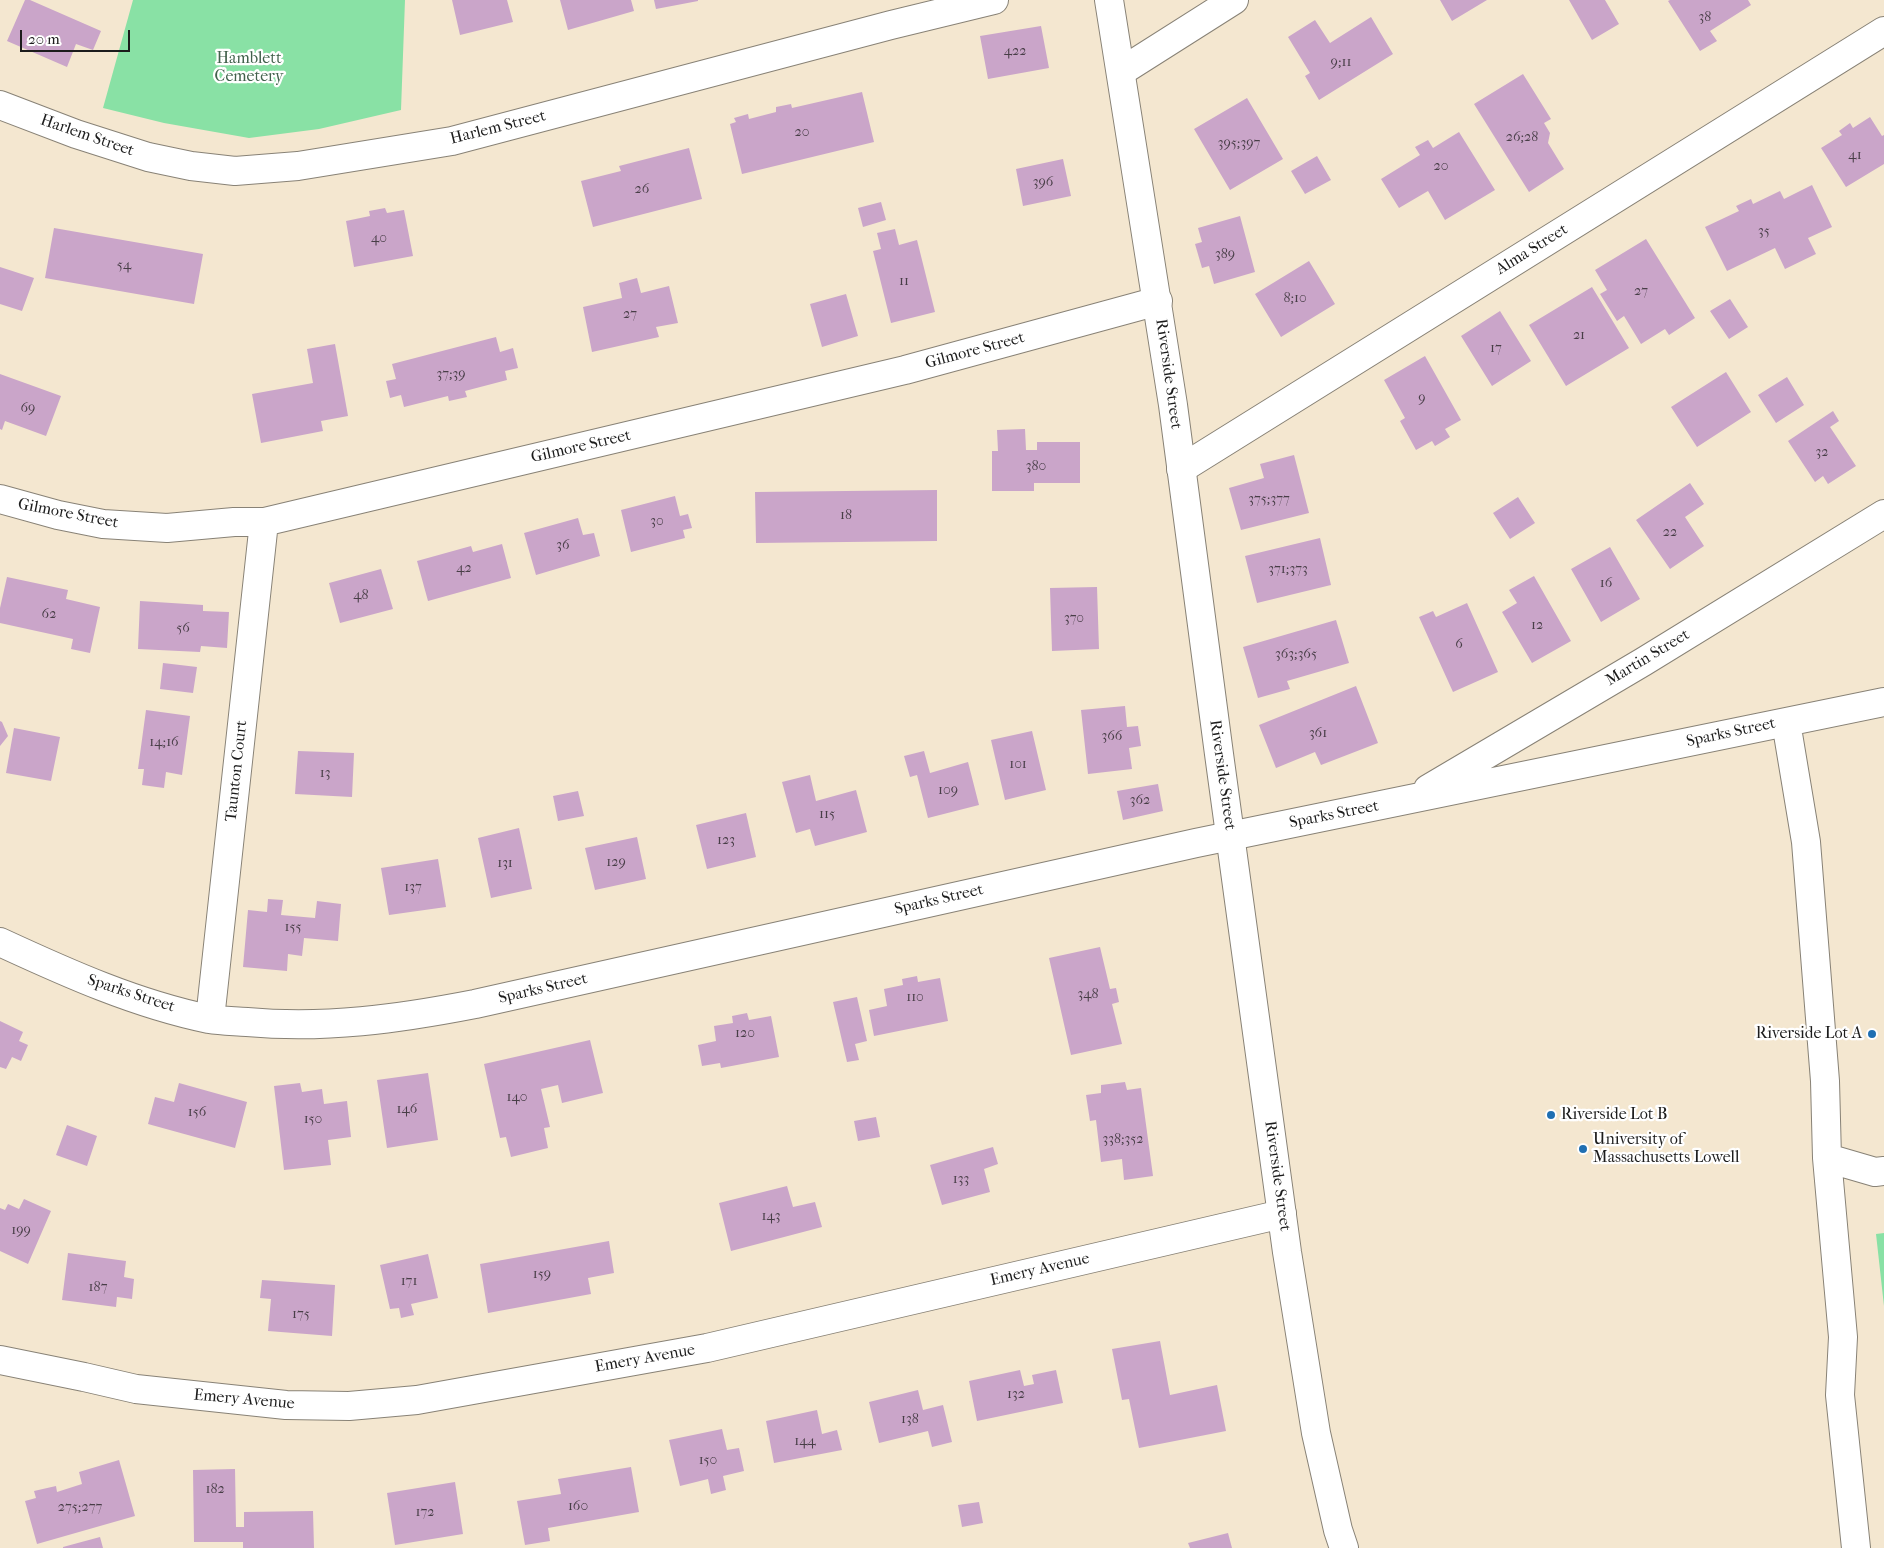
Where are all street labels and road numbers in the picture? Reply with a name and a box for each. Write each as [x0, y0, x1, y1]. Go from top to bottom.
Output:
street label: Harlem Street [448, 107, 548, 149]
street label: Harlem Street [38, 111, 136, 161]
street label: Alma Street [1492, 220, 1572, 280]
street label: Riverside Street [1151, 318, 1185, 430]
street label: Gilmore Street [923, 329, 1027, 373]
street label: Gilmore Street [529, 426, 633, 468]
street label: Gilmore Street [16, 495, 120, 533]
street label: Martin Street [1603, 625, 1693, 691]
street label: Sparks Street [1685, 714, 1777, 752]
street label: Taunton Court [222, 719, 252, 823]
street label: Riverside Street [1205, 719, 1239, 831]
street label: Sparks Street [1288, 797, 1380, 833]
street label: Sparks Street [893, 880, 985, 920]
street label: Sparks Street [497, 969, 589, 1009]
street label: Sparks Street [85, 971, 177, 1017]
street label: Riverside Street [1260, 1120, 1294, 1232]
street label: Emery Avenue [988, 1249, 1092, 1291]
street label: Emery Avenue [593, 1341, 697, 1377]
street label: Emery Avenue [193, 1386, 295, 1414]

